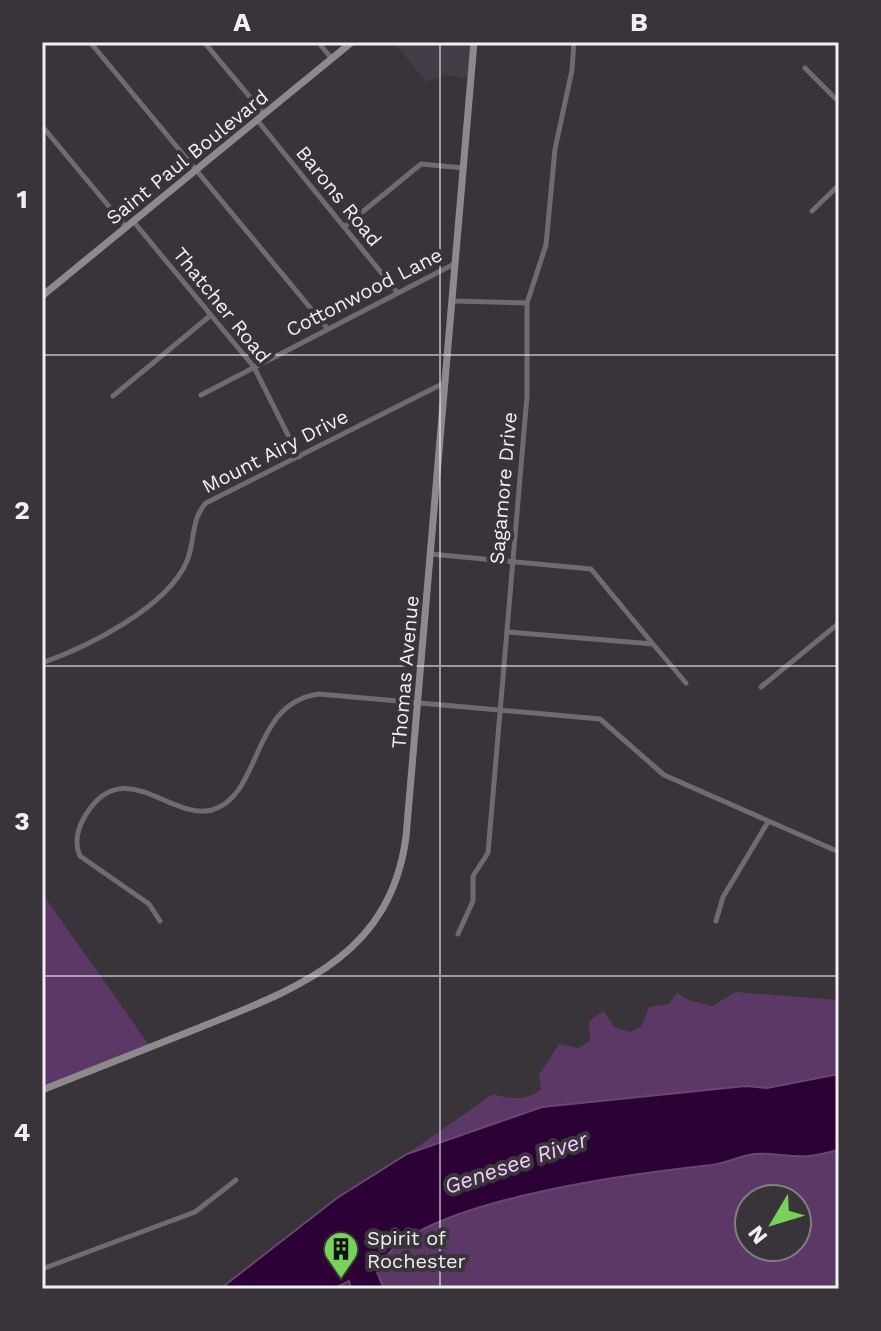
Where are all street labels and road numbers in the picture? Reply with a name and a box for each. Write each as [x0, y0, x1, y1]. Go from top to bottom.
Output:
street label: Saint Paul Boulevard [101, 84, 273, 230]
street label: Barons Road [291, 141, 387, 251]
street label: Thatcher Road [168, 242, 276, 368]
street label: Cottonwood Lane [282, 242, 446, 342]
street label: Mount Airy Drive [198, 404, 352, 498]
street label: Sagamore Drive [484, 411, 522, 565]
street label: Thomas Avenue [386, 594, 424, 750]

